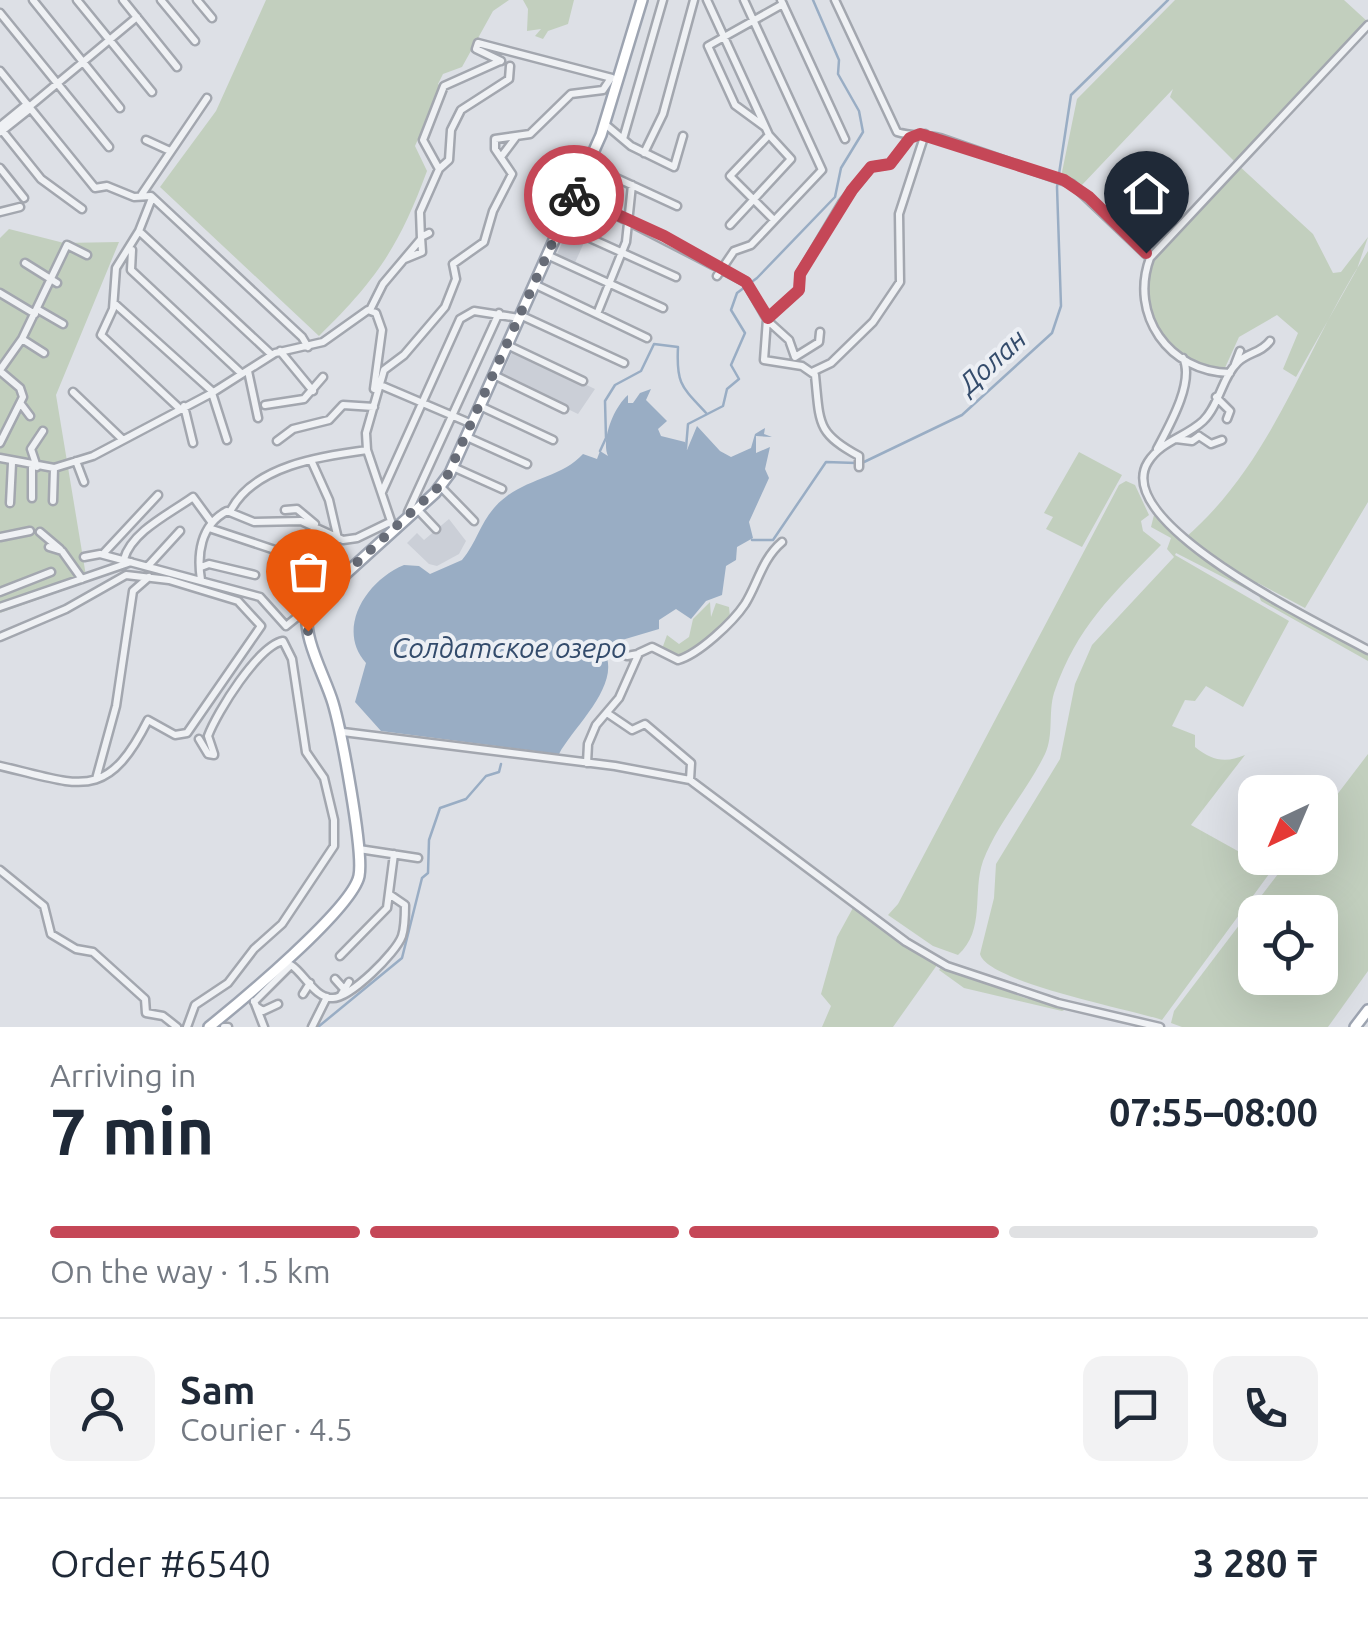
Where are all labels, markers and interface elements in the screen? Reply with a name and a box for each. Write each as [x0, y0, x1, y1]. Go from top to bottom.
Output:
courier [524, 145, 624, 245]
pin [1104, 151, 1189, 254]
icon: home [1119, 166, 1174, 221]
icon: bike [547, 168, 602, 223]
water label: Долан [949, 322, 1032, 401]
pin [266, 529, 351, 632]
icon: bag [281, 544, 336, 599]
water label: Солдатское озеро [392, 632, 626, 663]
north arrow [1238, 775, 1338, 875]
map controls [1238, 775, 1338, 995]
button: locate [1238, 895, 1338, 995]
text: Arriving in [50, 1057, 196, 1093]
text: 07:55–08:00 [1109, 1091, 1318, 1133]
text: 7 min [50, 1094, 214, 1167]
text: On the way · 1.5 km [50, 1253, 331, 1289]
button: person [50, 1356, 155, 1461]
button: chat [1083, 1356, 1188, 1461]
button: phone [1213, 1356, 1318, 1461]
text: Sam [180, 1369, 255, 1411]
text: Courier · 4.5 [180, 1411, 353, 1447]
text: Order #6540 [50, 1542, 271, 1584]
text: 3 280 ₸ [1193, 1542, 1318, 1584]

